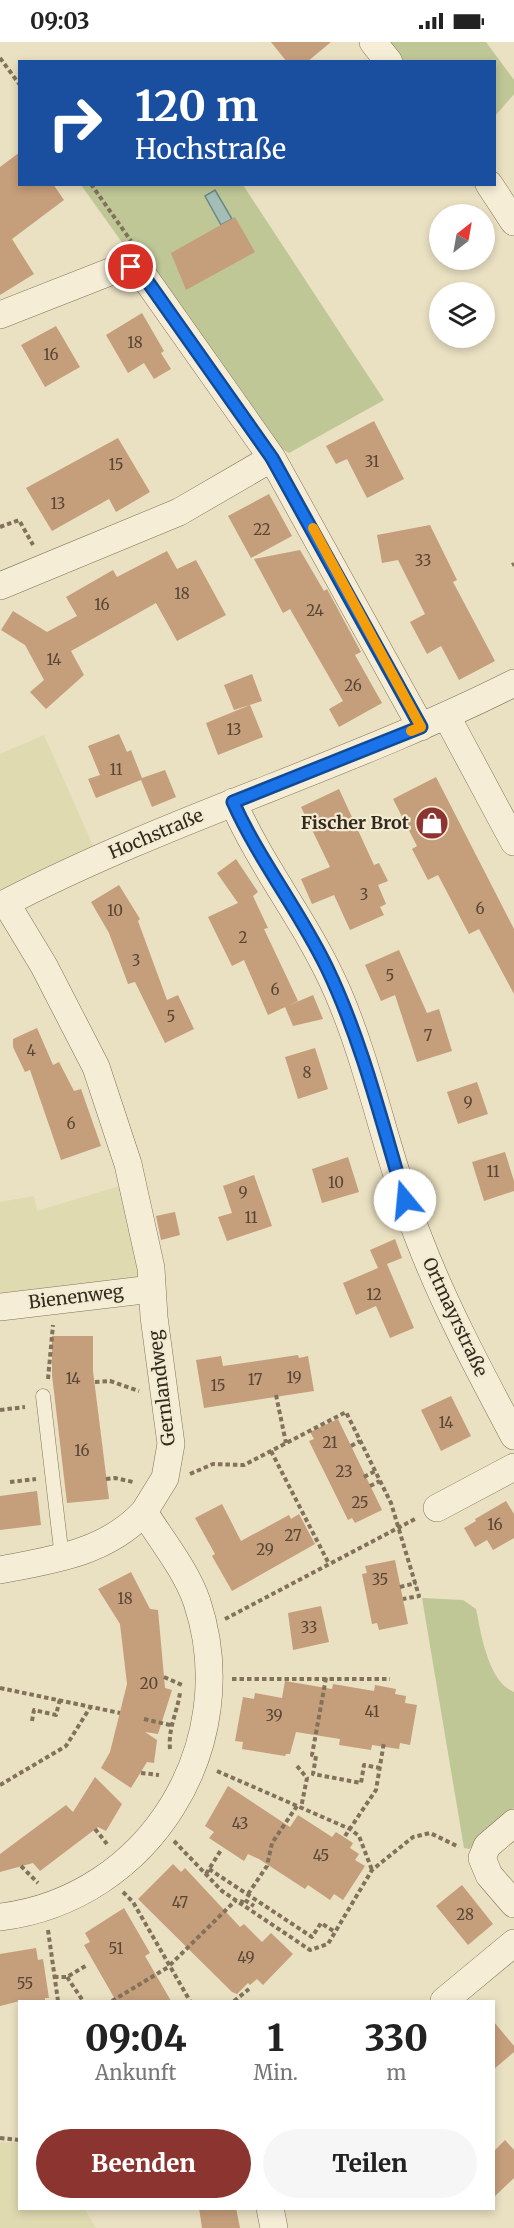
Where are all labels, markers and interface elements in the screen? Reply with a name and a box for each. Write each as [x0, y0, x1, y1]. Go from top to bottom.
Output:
text: 09:03 [30, 7, 90, 35]
text: 120 m [135, 80, 258, 132]
icon: right [36, 84, 114, 162]
text: Hochstraße [135, 132, 286, 166]
north arrow [429, 204, 495, 270]
map controls [429, 204, 495, 348]
pin [105, 241, 156, 292]
icon: arrive [114, 250, 147, 283]
button: layers [429, 282, 495, 348]
house number: 18 [127, 333, 143, 352]
house number: 16 [43, 345, 59, 364]
house number: 31 [365, 452, 380, 471]
house number: 15 [108, 455, 124, 474]
house number: 13 [51, 494, 65, 513]
house number: 22 [253, 520, 271, 539]
house number: 33 [415, 551, 431, 570]
house number: 18 [174, 584, 190, 603]
house number: 16 [94, 595, 110, 614]
house number: 24 [306, 601, 324, 620]
house number: 14 [46, 650, 62, 669]
house number: 26 [344, 676, 362, 695]
house number: 13 [227, 720, 241, 739]
house number: 11 [109, 760, 123, 779]
street label: Hochstraße [105, 803, 207, 864]
shop icon: Fischer Brot [414, 805, 450, 841]
place label: Fischer Brot [301, 811, 410, 834]
house number: 3 [360, 885, 368, 904]
house number: 6 [475, 899, 485, 918]
house number: 10 [107, 901, 123, 920]
house number: 2 [239, 928, 248, 947]
house number: 3 [132, 951, 140, 970]
house number: 5 [386, 966, 394, 985]
house number: 6 [270, 980, 280, 999]
house number: 5 [167, 1007, 175, 1026]
house number: 7 [424, 1026, 433, 1045]
house number: 4 [26, 1041, 36, 1060]
house number: 8 [303, 1063, 312, 1082]
house number: 9 [463, 1093, 473, 1112]
house number: 6 [66, 1114, 76, 1133]
house number: 11 [486, 1162, 500, 1181]
position arrow [373, 1168, 437, 1232]
house number: 10 [328, 1173, 344, 1192]
house number: 9 [238, 1183, 248, 1202]
house number: 11 [244, 1208, 258, 1227]
street label: Ortmayrstraße [418, 1254, 493, 1380]
street label: Bienenweg [27, 1279, 125, 1314]
house number: 12 [366, 1285, 382, 1304]
street label: Gernlandweg [143, 1329, 180, 1447]
house number: 19 [286, 1368, 302, 1387]
house number: 14 [65, 1369, 81, 1388]
house number: 17 [248, 1370, 263, 1389]
house number: 15 [210, 1376, 226, 1395]
house number: 14 [438, 1413, 454, 1432]
house number: 21 [322, 1433, 338, 1452]
house number: 16 [74, 1441, 90, 1460]
house number: 23 [336, 1462, 352, 1481]
house number: 25 [351, 1493, 369, 1512]
house number: 16 [487, 1515, 503, 1534]
house number: 27 [285, 1526, 302, 1545]
house number: 29 [256, 1540, 274, 1559]
house number: 35 [372, 1570, 388, 1589]
house number: 18 [117, 1589, 133, 1608]
house number: 33 [301, 1618, 317, 1637]
house number: 20 [140, 1674, 158, 1693]
house number: 41 [365, 1702, 380, 1721]
house number: 39 [265, 1706, 283, 1725]
house number: 43 [232, 1814, 248, 1833]
house number: 45 [313, 1846, 329, 1865]
house number: 47 [172, 1893, 189, 1912]
house number: 28 [456, 1905, 474, 1924]
house number: 51 [109, 1939, 124, 1958]
house number: 49 [237, 1948, 255, 1967]
house number: 55 [17, 1974, 33, 1993]
text: 09:04 [85, 2016, 187, 2061]
text: 1 [267, 2016, 284, 2061]
text: 330 [365, 2016, 428, 2061]
text: Ankunft [95, 2060, 176, 2085]
text: Min. [253, 2060, 298, 2085]
text: m [386, 2060, 406, 2085]
button: Beenden [36, 2129, 251, 2198]
button: Teilen [263, 2129, 477, 2198]

